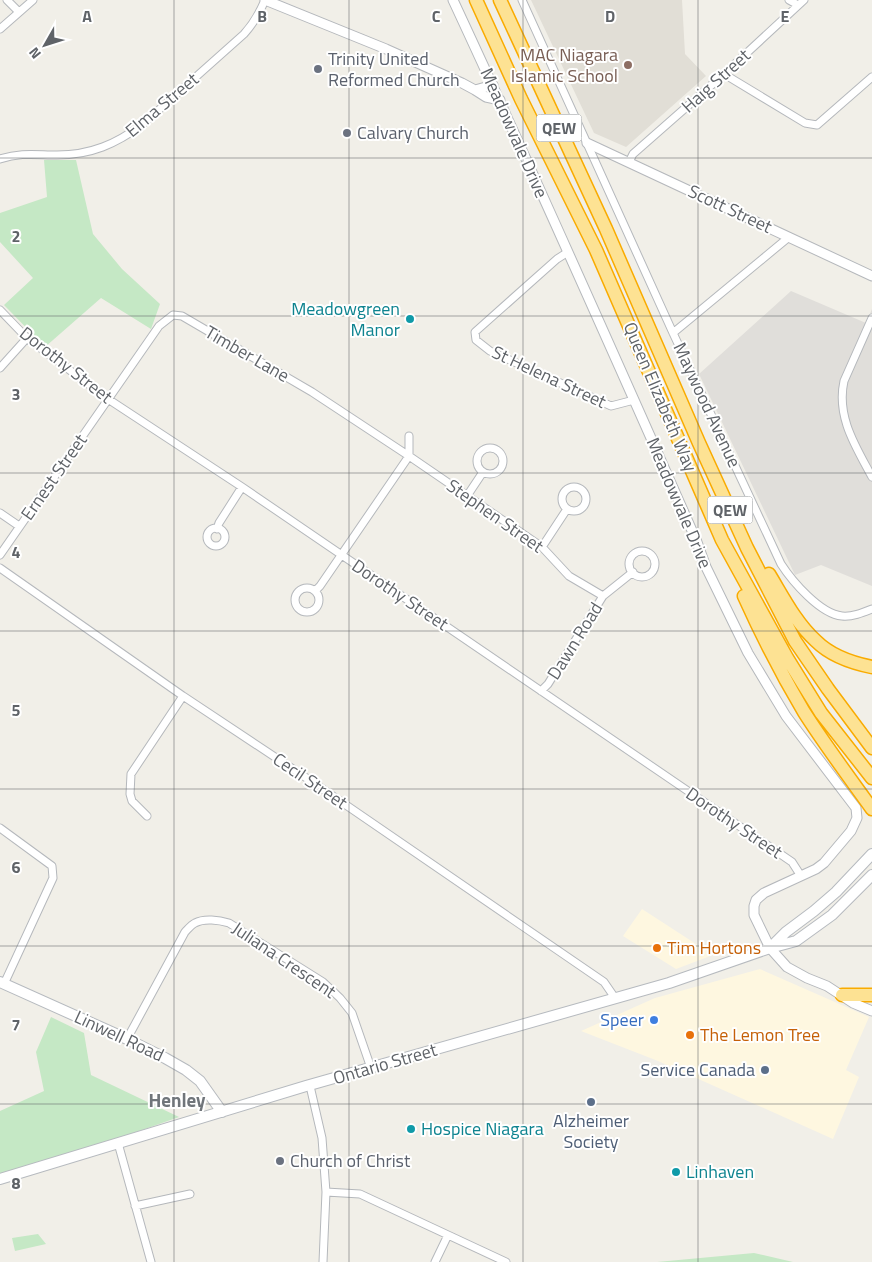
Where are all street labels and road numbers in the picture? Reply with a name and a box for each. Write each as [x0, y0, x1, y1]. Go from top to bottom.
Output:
street label: Haig Street [675, 42, 757, 119]
street label: Meadowvale Drive [474, 63, 555, 202]
street label: Elma Street [119, 65, 205, 143]
road number: QEW [536, 115, 582, 142]
street label: Scott Street [684, 177, 777, 240]
street label: Timber Lane [200, 318, 295, 389]
street label: Queen Elizabeth Way [617, 318, 704, 476]
street label: Dorothy Street [14, 320, 119, 410]
street label: St Helena Street [488, 338, 611, 415]
street label: Maywood Avenue [667, 338, 748, 472]
street label: Ernest Street [14, 427, 94, 525]
street label: Meadowvale Drive [640, 433, 719, 572]
street label: Stephen Street [441, 472, 550, 560]
road number: QEW [708, 496, 752, 524]
street label: Dorothy Street [346, 552, 455, 637]
street label: Dawn Road [540, 597, 609, 685]
street label: Cecil Street [267, 746, 354, 816]
street label: Dorothy Street [680, 780, 789, 865]
street label: Juliana Crescent [227, 915, 342, 1005]
street label: Linwell Road [70, 1003, 168, 1068]
street label: Ontario Street [330, 1036, 441, 1091]

